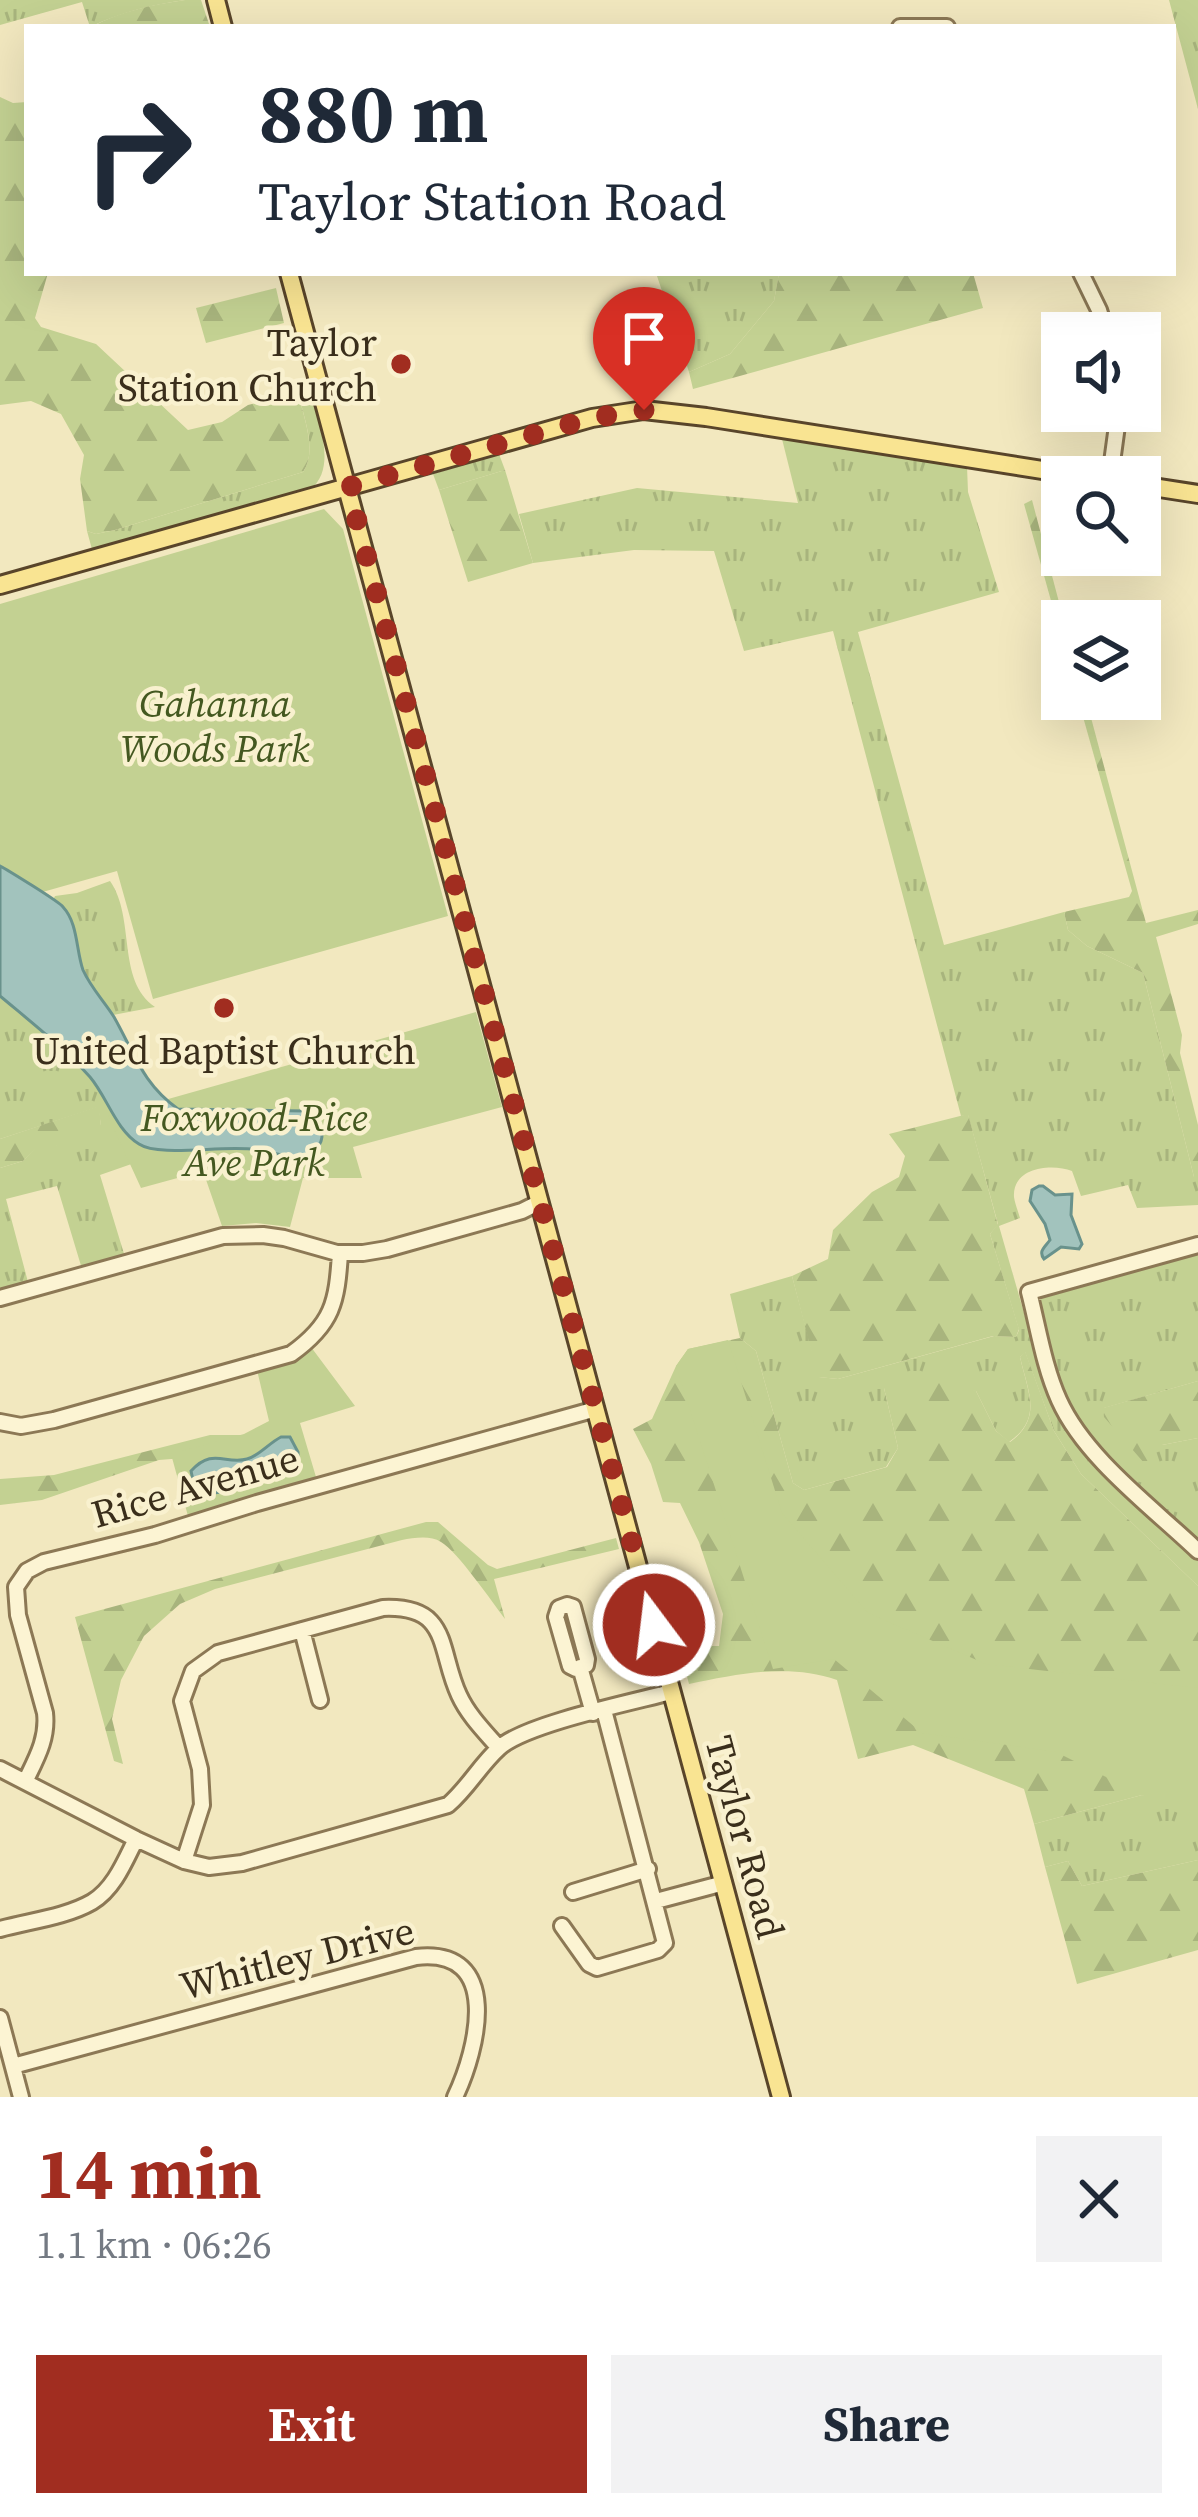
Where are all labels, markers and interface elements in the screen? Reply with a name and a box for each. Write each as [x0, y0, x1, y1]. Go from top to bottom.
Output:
text: 880 m [258, 55, 489, 170]
icon: right [60, 72, 216, 228]
text: Taylor Station Road [258, 164, 726, 238]
pin [593, 287, 695, 410]
icon: arrive [611, 305, 677, 371]
map controls [1041, 312, 1161, 720]
button: sound [1041, 312, 1161, 432]
place label: Taylor Station Church [118, 316, 377, 414]
marker: Taylor Station Church [388, 351, 414, 377]
button: search [1041, 456, 1161, 576]
button: layers [1041, 600, 1161, 720]
park label: Gahanna Woods Park [120, 677, 310, 775]
marker: United Baptist Church [211, 995, 237, 1021]
place label: United Baptist Church [32, 1024, 416, 1077]
park label: Foxwood-Rice Ave Park [139, 1091, 368, 1189]
street label: Rice Avenue [85, 1431, 305, 1541]
position arrow [591, 1562, 717, 1688]
street label: Taylor Road [693, 1730, 797, 1944]
street label: Whitley Drive [174, 1903, 420, 2013]
text: 14 min [36, 2123, 262, 2222]
button: close [1036, 2136, 1162, 2262]
text: 1.1 km · 06:26 [36, 2218, 272, 2271]
button: Exit [36, 2355, 587, 2493]
button: Share [611, 2355, 1162, 2493]

